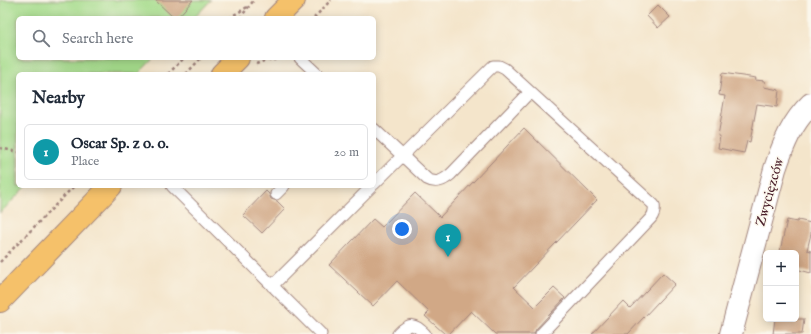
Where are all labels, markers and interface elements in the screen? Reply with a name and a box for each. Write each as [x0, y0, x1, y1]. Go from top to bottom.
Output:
search box [16, 16, 376, 60]
icon: search [30, 27, 52, 49]
text: Search here [62, 29, 133, 48]
text: Nearby [32, 88, 85, 109]
text: Oscar Sp. z o. o. [71, 134, 169, 153]
text: 1 [44, 144, 48, 161]
text: 20 m [334, 144, 359, 161]
text: Place [71, 153, 99, 170]
street label: Zwycięzców [752, 155, 789, 228]
your location [392, 219, 412, 239]
pin: 1 [435, 224, 461, 257]
map controls [763, 250, 799, 322]
button: + [763, 250, 799, 286]
button: − [763, 286, 799, 322]

